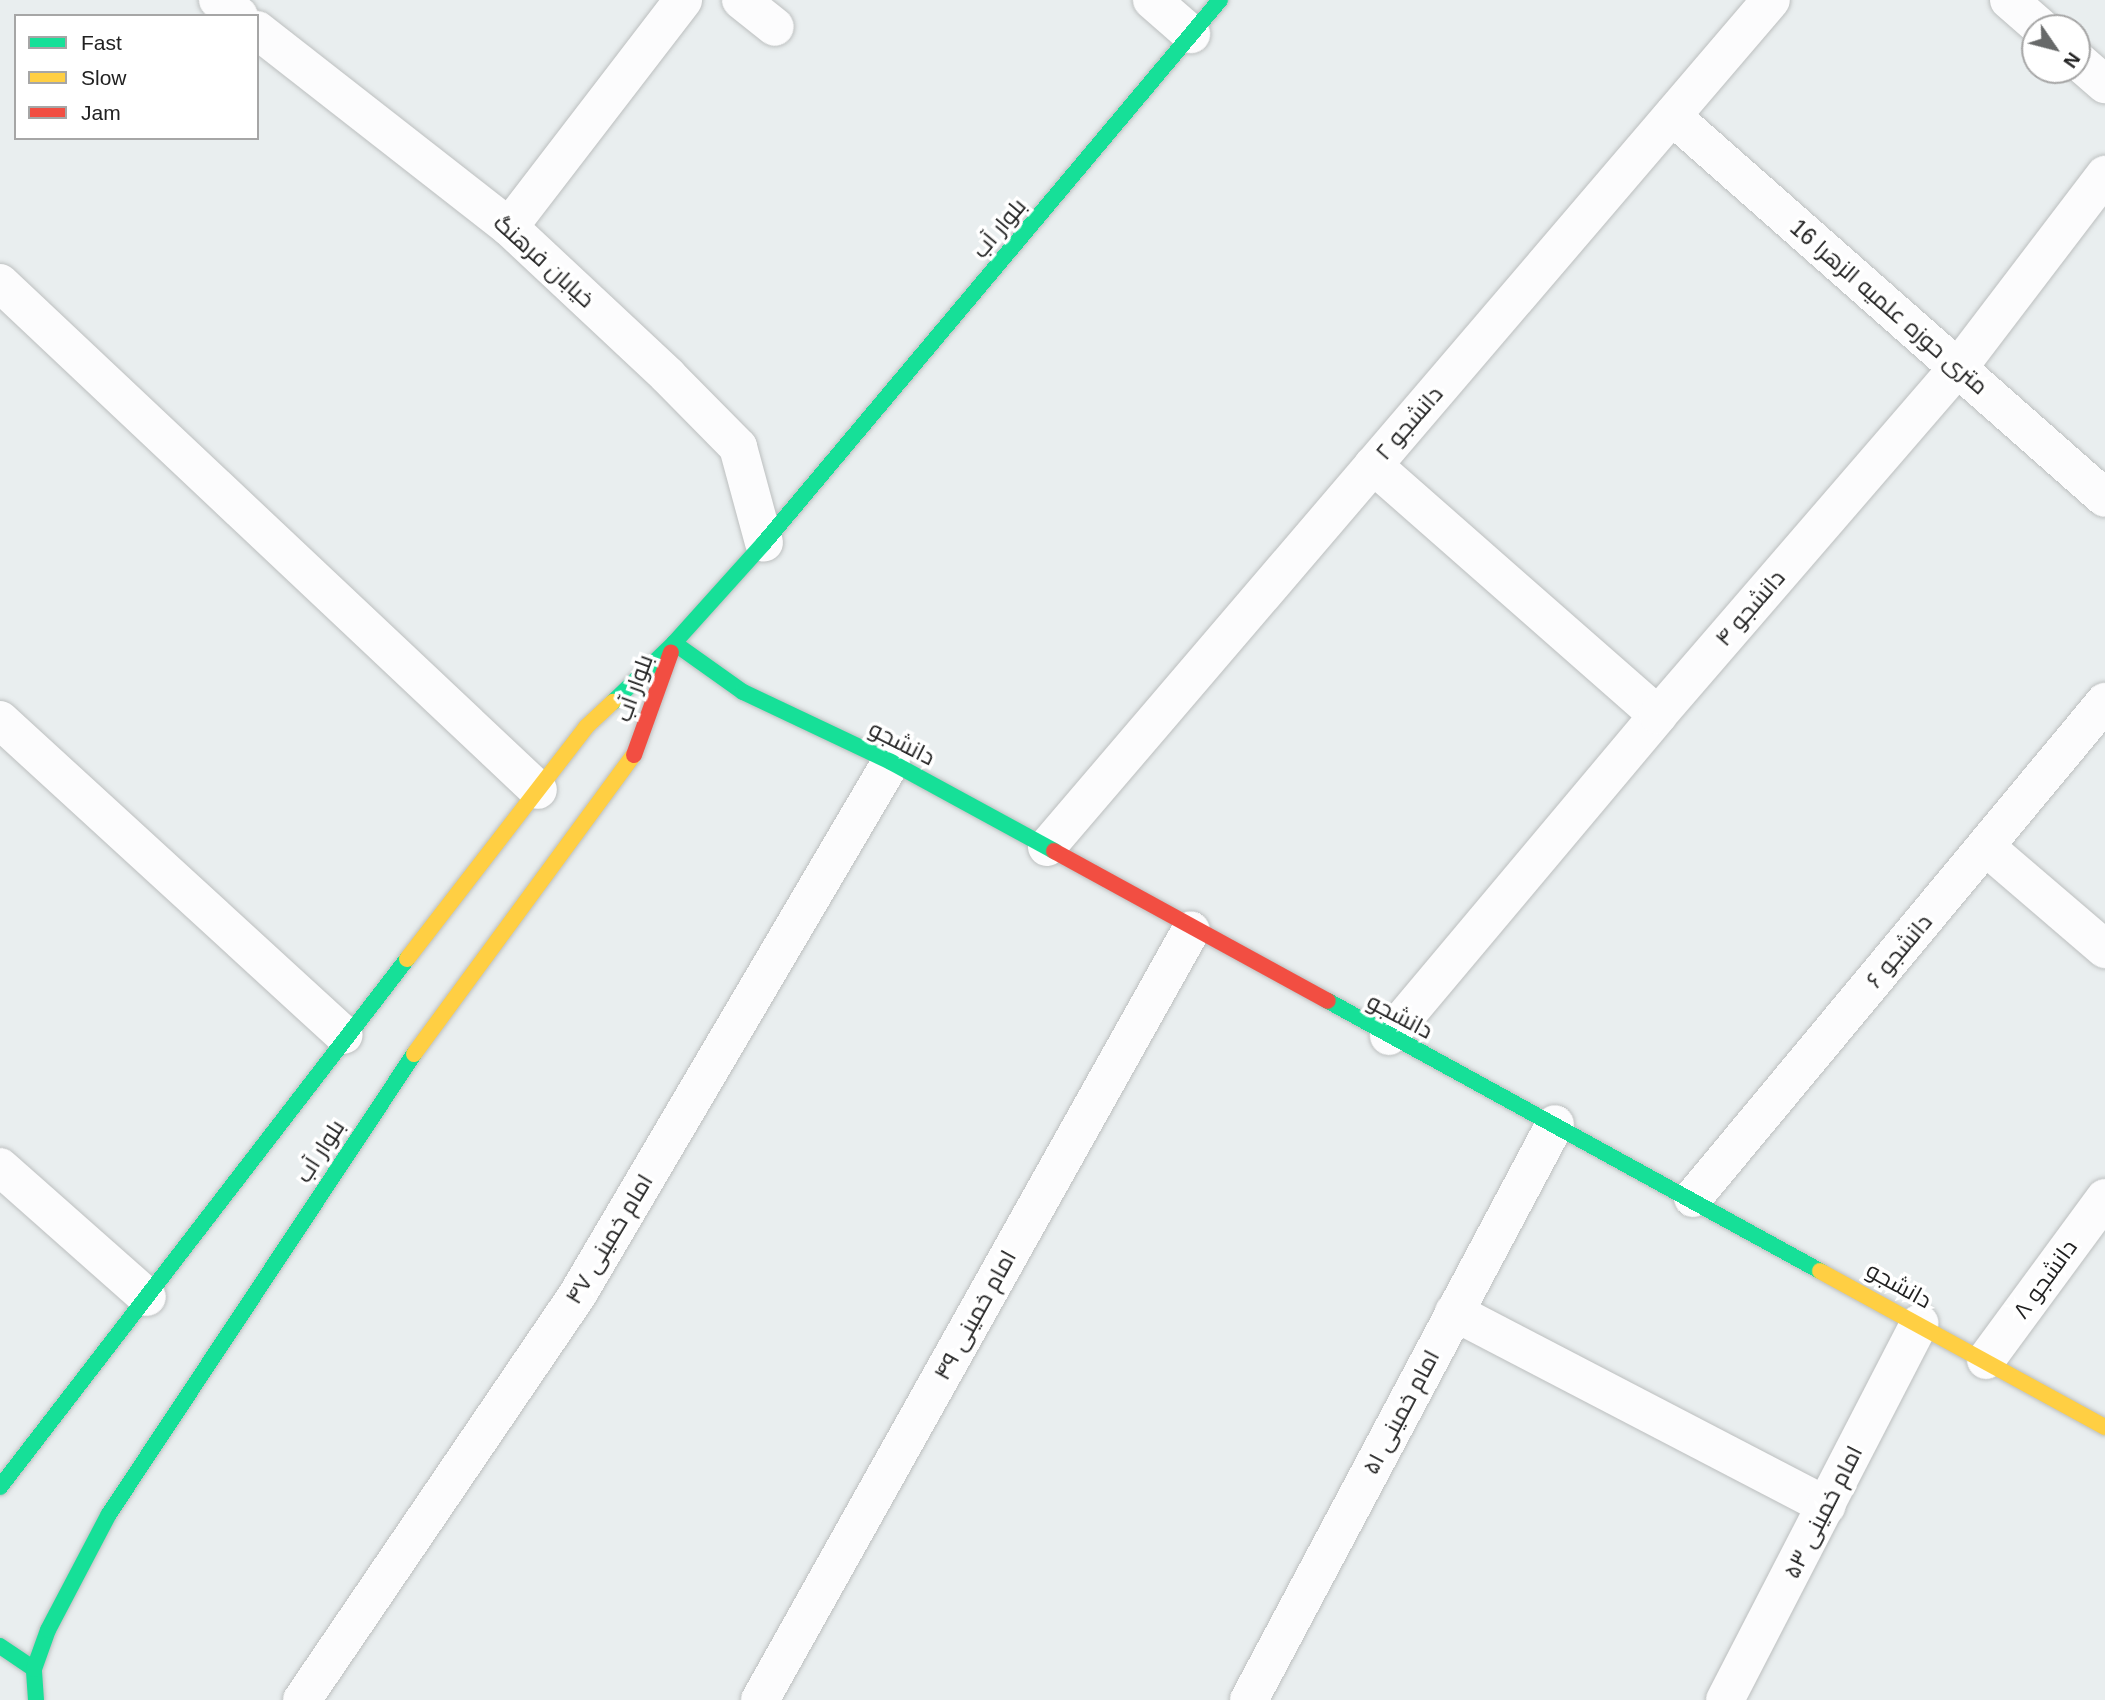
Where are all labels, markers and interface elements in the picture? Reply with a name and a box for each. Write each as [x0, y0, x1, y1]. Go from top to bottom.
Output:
legend [14, 14, 259, 140]
north arrow [2021, 14, 2091, 84]
text: Fast [81, 31, 122, 54]
text: N [2059, 49, 2085, 72]
text: Slow [81, 66, 127, 89]
text: Jam [81, 101, 121, 124]
street label: بلوار آب [966, 193, 1032, 263]
street label: خیابان فرهنگ [488, 209, 600, 313]
street label: 16 متری حوزه علمیه الزهرا [1785, 214, 1993, 400]
street label: دانشجو ۲ [1369, 380, 1449, 466]
street label: دانشجو ۴ [1709, 564, 1791, 652]
street label: بلوار آب [609, 651, 659, 725]
street label: دانشجو [864, 715, 940, 771]
street label: دانشجو ۶ [1860, 909, 1938, 993]
street label: دانشجو [1362, 987, 1438, 1045]
street label: بلوار آب [290, 1114, 350, 1188]
street label: امام خمینی ۴۷ [559, 1169, 659, 1309]
street label: دانشجو ۸ [2007, 1234, 2083, 1324]
street label: امام خمینی ۴۹ [928, 1245, 1022, 1385]
street label: دانشجو [1862, 1256, 1936, 1314]
street label: امام خمینی ۵۱ [1357, 1345, 1445, 1479]
street label: امام خمینی ۵۳ [1778, 1441, 1868, 1583]

